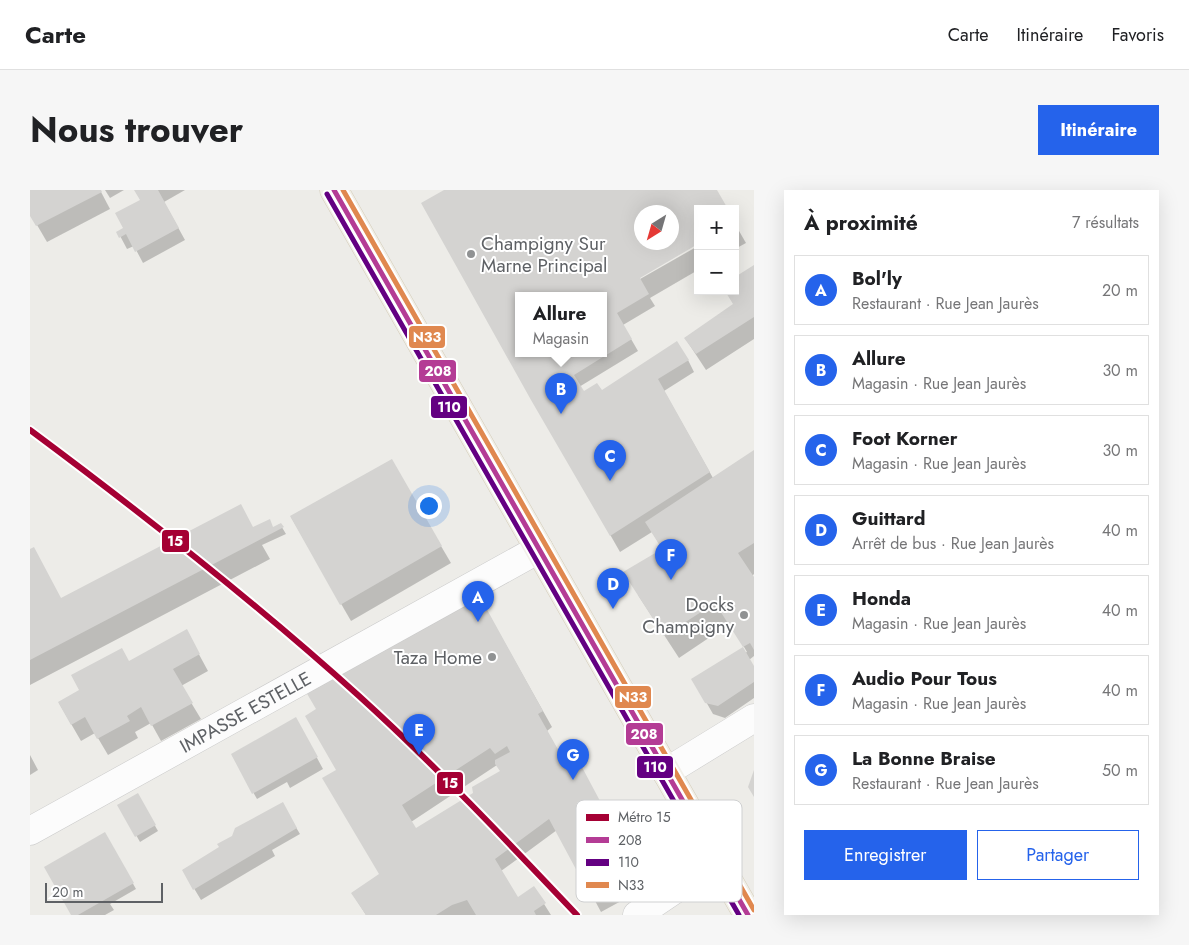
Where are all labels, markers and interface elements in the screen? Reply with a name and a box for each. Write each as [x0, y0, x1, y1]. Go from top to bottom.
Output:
text: Carte [25, 17, 86, 52]
text: Carte [948, 22, 989, 48]
text: Itinéraire [1017, 22, 1083, 48]
text: Favoris [1111, 22, 1164, 48]
text: Nous trouver [30, 105, 243, 155]
button: Itinéraire [1038, 105, 1159, 155]
north arrow [634, 205, 679, 250]
map controls [694, 205, 739, 295]
button: + [694, 205, 739, 250]
text: À proximité [804, 208, 918, 238]
text: 7 résultats [1072, 211, 1139, 234]
place label: Champigny Sur Marne Principal [481, 230, 607, 279]
marker: Champigny Sur Marne Principal [465, 248, 477, 260]
button: − [694, 250, 739, 295]
text: Bol'ly [852, 265, 902, 292]
text: A [815, 279, 827, 302]
text: 20 m [1102, 279, 1138, 302]
popup [515, 292, 607, 357]
text: Restaurant · Rue Jean Jaurès [852, 292, 1039, 315]
text: Allure [533, 300, 586, 327]
line badge: N33 [408, 325, 446, 349]
text: N33 [413, 327, 442, 347]
text: Magasin [533, 327, 589, 350]
text: Allure [852, 345, 906, 372]
line badge: 208 [418, 359, 457, 383]
text: B [816, 359, 826, 382]
text: 30 m [1102, 359, 1138, 382]
text: 208 [424, 361, 452, 381]
text: Magasin · Rue Jean Jaurès [852, 372, 1026, 395]
pin: B [545, 373, 577, 414]
line badge: 110 [430, 395, 468, 419]
text: 110 [437, 397, 461, 417]
text: Foot Korner [852, 425, 957, 452]
text: C [815, 439, 827, 462]
text: 30 m [1102, 439, 1138, 462]
pin: C [594, 440, 626, 481]
text: Magasin · Rue Jean Jaurès [852, 452, 1026, 475]
your location [416, 493, 442, 519]
text: Guittard [852, 505, 926, 532]
text: D [815, 519, 827, 542]
text: 40 m [1102, 519, 1138, 542]
line badge: 15 [161, 529, 190, 553]
text: 15 [167, 531, 183, 551]
text: Arrêt de bus · Rue Jean Jaurès [852, 532, 1054, 555]
pin: F [655, 539, 687, 580]
pin: D [597, 568, 629, 609]
pin: A [462, 581, 494, 622]
text: Honda [852, 585, 911, 612]
place label: Docks Champigny [642, 591, 735, 640]
text: E [816, 599, 826, 622]
text: 40 m [1102, 599, 1138, 622]
marker: Docks Champigny [738, 609, 750, 621]
text: Magasin · Rue Jean Jaurès [852, 612, 1026, 635]
place label: Taza Home [394, 644, 482, 671]
marker: Taza Home [486, 651, 498, 663]
street label: IMPASSE ESTELLE [175, 664, 316, 759]
text: Audio Pour Tous [852, 665, 997, 692]
text: F [817, 679, 825, 702]
text: 40 m [1102, 679, 1138, 702]
line badge: N33 [614, 685, 652, 709]
text: N33 [619, 687, 648, 707]
text: Magasin · Rue Jean Jaurès [852, 692, 1026, 715]
pin: E [403, 714, 435, 755]
line badge: 208 [625, 722, 664, 746]
text: 208 [630, 724, 658, 744]
pin: G [557, 739, 589, 780]
text: La Bonne Braise [852, 745, 996, 772]
line badge: 110 [636, 755, 674, 779]
text: 110 [643, 757, 667, 777]
text: G [814, 759, 828, 782]
text: 50 m [1102, 759, 1138, 782]
line badge: 15 [436, 771, 464, 795]
text: Restaurant · Rue Jean Jaurès [852, 772, 1039, 795]
text: 15 [442, 773, 458, 793]
legend [576, 800, 742, 902]
text: Métro 15 [618, 807, 671, 827]
text: 208 [618, 830, 642, 850]
button: Enregistrer [804, 830, 967, 880]
button: Partager [977, 830, 1139, 880]
text: 110 [618, 852, 639, 872]
text: N33 [618, 875, 644, 895]
scale bar [45, 880, 162, 903]
text: 20 m [52, 882, 84, 902]

